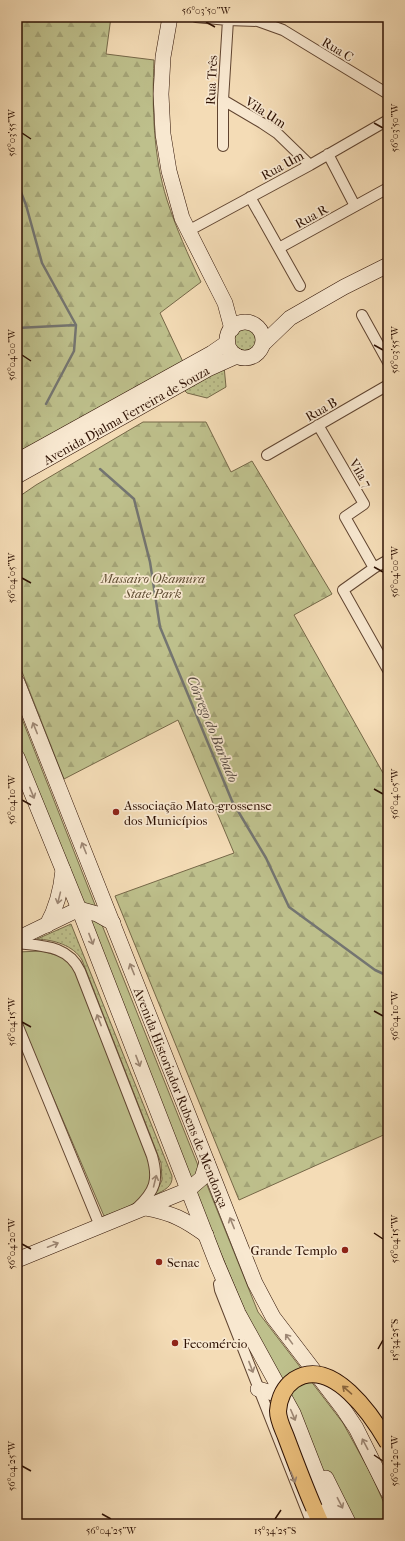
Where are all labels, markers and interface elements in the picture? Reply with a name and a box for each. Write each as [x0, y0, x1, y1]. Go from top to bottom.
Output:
text: 56°03'50"W [182, 5, 232, 17]
street label: Rua C [319, 34, 356, 65]
street label: Rua Três [203, 55, 220, 105]
street label: Vila Um [242, 93, 289, 131]
text: 56°03'50"W [389, 102, 401, 152]
text: 56°03'55"W [6, 108, 18, 157]
street label: Rua Um [258, 148, 306, 183]
street label: Rua R [292, 201, 331, 231]
text: 56°03'55"W [389, 325, 401, 374]
text: 56°04'00"W [6, 328, 18, 381]
street label: Avenida Djalma Ferreira de Souza [40, 362, 213, 468]
street label: Rua B [303, 394, 340, 424]
street label: Vila 7 [346, 455, 375, 490]
text: 56°04'00"W [389, 545, 401, 598]
text: 56°04'05"W [6, 552, 18, 603]
park label: Massairo Okamura State Park [100, 571, 205, 601]
water label: Córrego do Barbado [183, 673, 242, 785]
one-way arrow [31, 722, 39, 734]
text: 56°04'05"W [389, 768, 401, 819]
text: 56°04'10"W [6, 774, 18, 825]
one-way arrow [28, 786, 36, 798]
place label: Associação Mato-grossense dos Municípios [123, 798, 272, 828]
marker: Associação Mato-grossense dos Municípios [111, 807, 121, 817]
one-way arrow [79, 843, 87, 855]
one-way arrow [54, 892, 62, 905]
one-way arrow [87, 933, 95, 945]
one-way arrow [127, 964, 135, 976]
street label: Avenida Historiador Rubens de Mendonça [130, 985, 232, 1211]
text: 56°04'10"W [389, 990, 401, 1041]
text: 56°04'15"W [6, 997, 18, 1046]
one-way arrow [95, 1014, 103, 1026]
one-way arrow [134, 1054, 142, 1066]
one-way arrow [151, 1175, 159, 1188]
text: 56°04'15"W [389, 1214, 401, 1263]
text: 56°04'20"W [6, 1217, 18, 1270]
one-way arrow [227, 1218, 235, 1230]
one-way arrow [47, 1241, 59, 1249]
place label: Grande Templo [251, 1243, 337, 1258]
marker: Grande Templo [340, 1245, 350, 1255]
place label: Senac [167, 1255, 200, 1270]
marker: Senac [154, 1257, 164, 1267]
text: 15°34'25"S [389, 1319, 401, 1361]
one-way arrow [285, 1333, 293, 1344]
place label: Fecomércio [183, 1336, 248, 1351]
marker: Fecomércio [170, 1338, 180, 1348]
one-way arrow [247, 1361, 255, 1373]
one-way arrow [342, 1386, 353, 1395]
one-way arrow [290, 1409, 297, 1421]
text: 56°04'20"W [389, 1434, 401, 1487]
one-way arrow [360, 1439, 368, 1451]
text: 56°04'25"W [6, 1440, 18, 1491]
one-way arrow [289, 1471, 297, 1483]
one-way arrow [336, 1496, 344, 1508]
text: 56°04'25"W [86, 1525, 137, 1537]
text: 15°34'25"S [254, 1525, 296, 1537]

